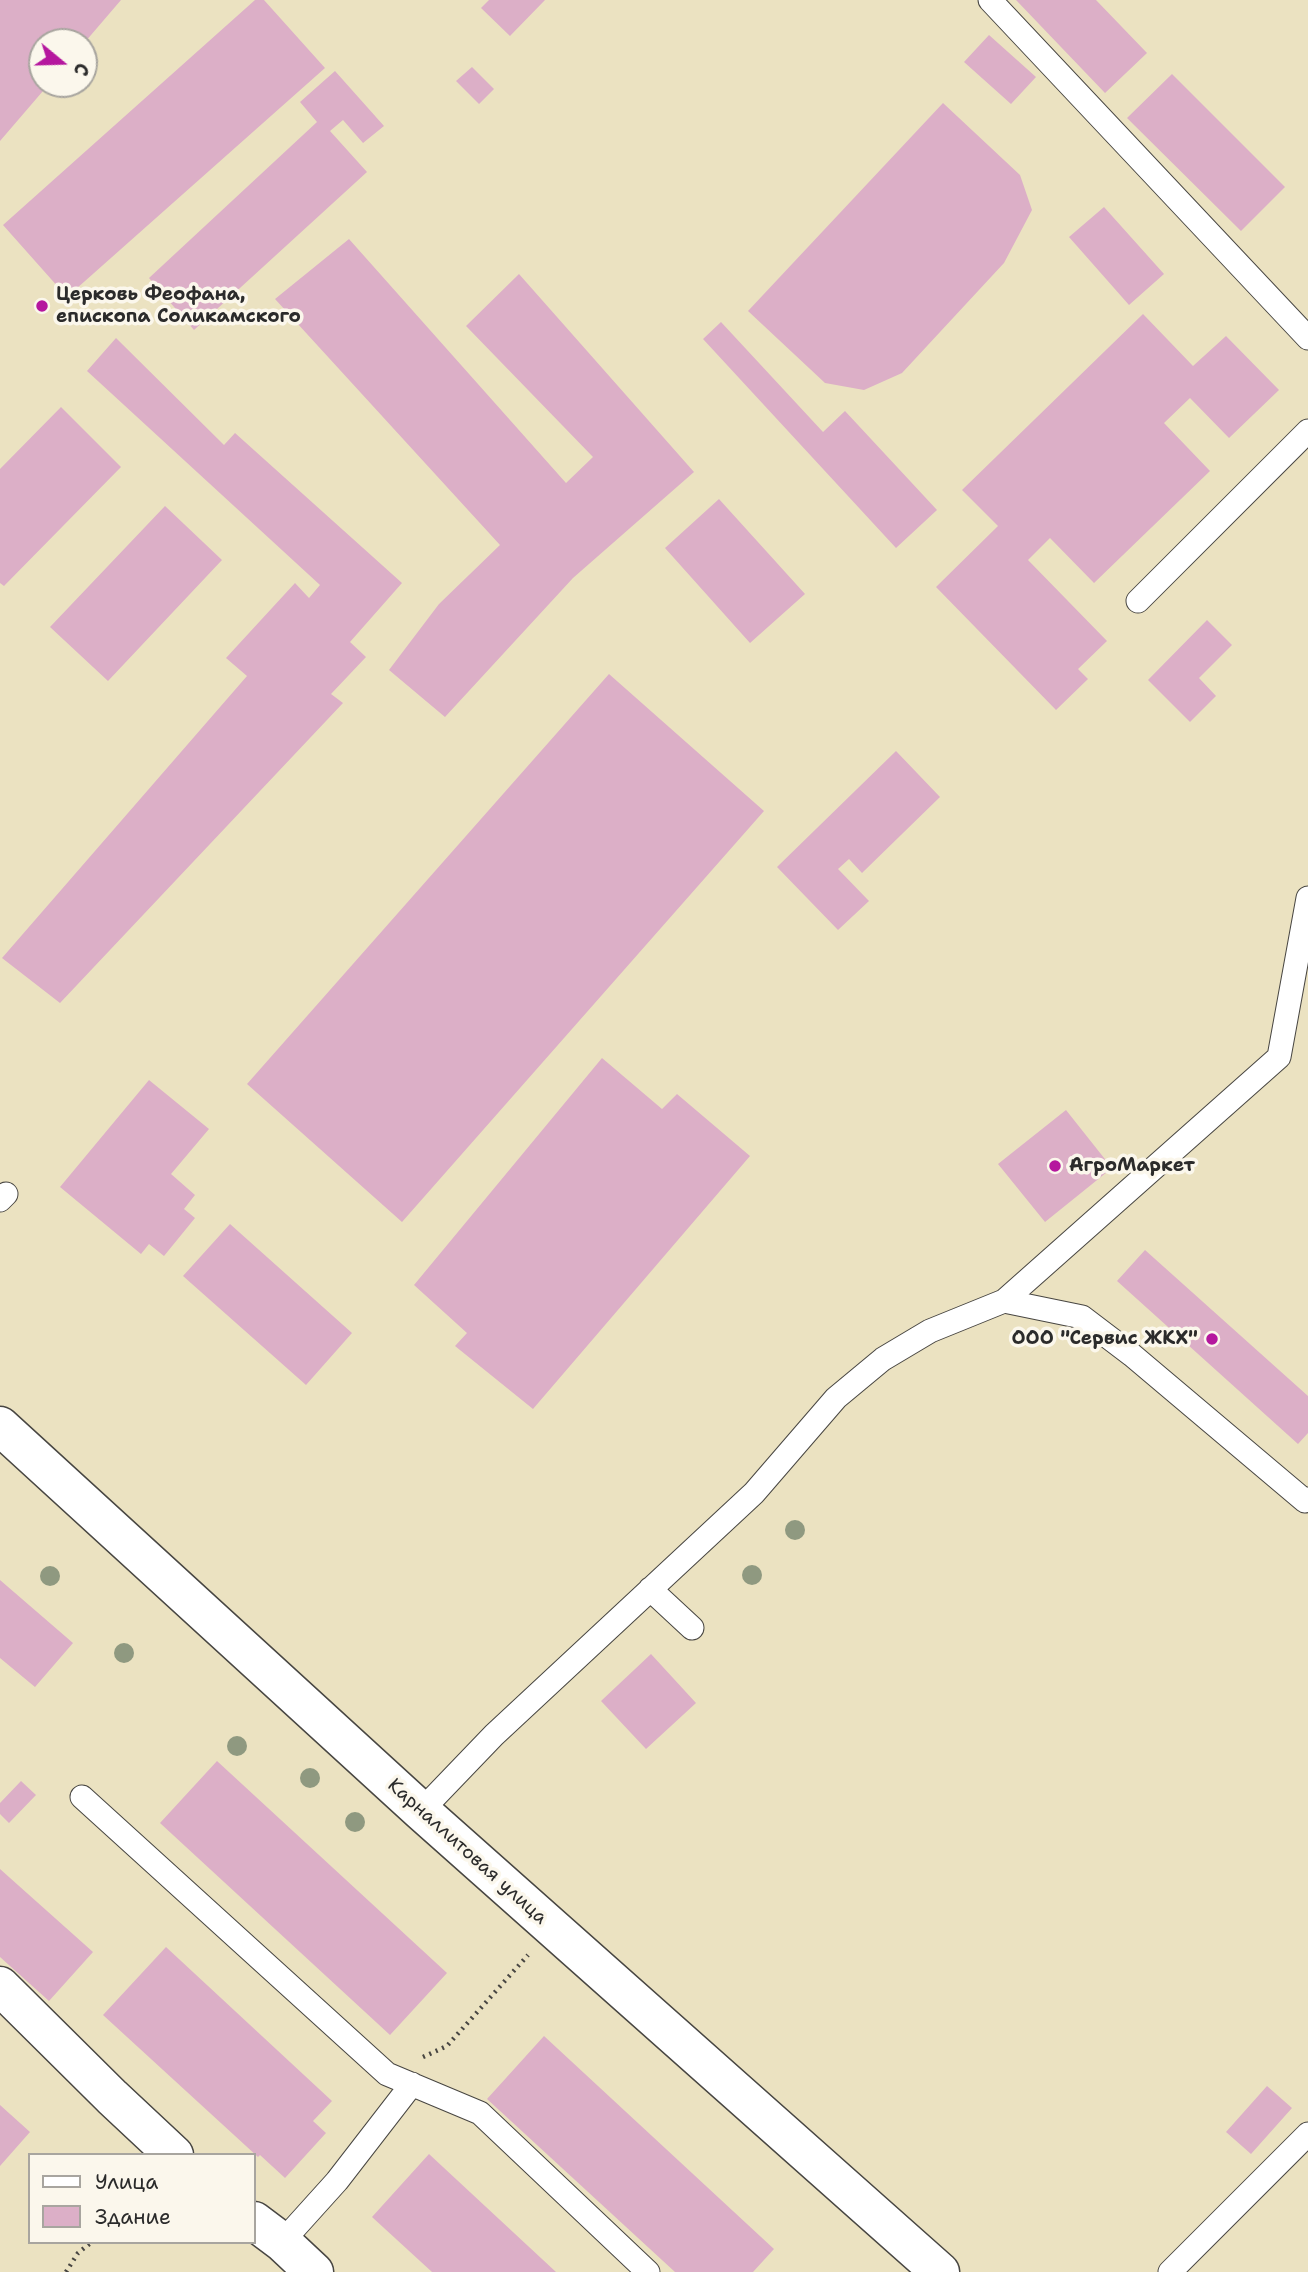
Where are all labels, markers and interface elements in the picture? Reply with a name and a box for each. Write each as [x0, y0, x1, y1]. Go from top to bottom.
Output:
north arrow [28, 28, 98, 98]
text: С [68, 60, 95, 79]
place label: Церковь Феофана, епископа Соликамского [56, 284, 301, 328]
marker: Церковь Феофана, епископа Соликамского [34, 298, 50, 314]
place label: АгроМаркет [1069, 1155, 1195, 1177]
marker: АгроМаркет [1047, 1158, 1063, 1174]
place label: ООО "Сервис ЖКХ" [1012, 1328, 1198, 1350]
marker: ООО "Сервис ЖКХ" [1204, 1331, 1220, 1347]
street label: Карналлитовая улица [382, 1774, 552, 1930]
legend [28, 2153, 256, 2244]
text: Улица [95, 2168, 158, 2196]
text: Здание [95, 2203, 171, 2231]

